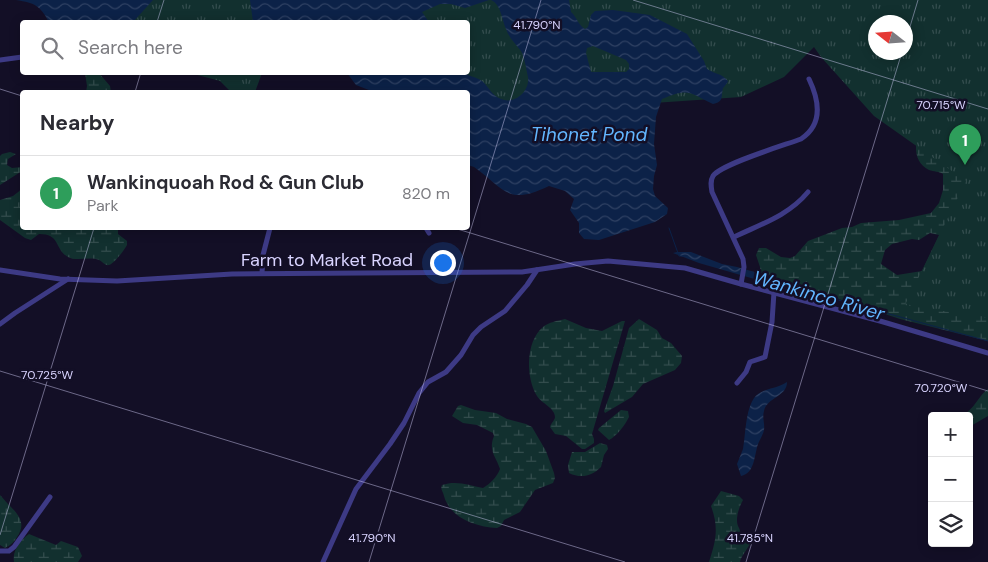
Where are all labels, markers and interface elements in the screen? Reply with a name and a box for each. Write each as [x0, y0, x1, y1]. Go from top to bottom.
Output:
north arrow [868, 15, 913, 60]
text: 41.790°N [513, 17, 561, 33]
search box [20, 20, 470, 75]
icon: search [38, 34, 66, 62]
text: Search here [78, 35, 183, 60]
text: 70.715°W [916, 97, 966, 113]
text: Nearby [40, 109, 114, 137]
water label: Tihonet Pond [531, 122, 648, 147]
pin: 1 [949, 124, 981, 165]
text: Wankinquoah Rod & Gun Club [87, 170, 364, 195]
text: 1 [53, 183, 59, 204]
text: 820 m [402, 183, 450, 204]
text: Park [87, 195, 119, 216]
street label: Farm to Market Road [241, 248, 413, 272]
your location [430, 250, 456, 276]
water label: Wankinco River [750, 265, 888, 326]
text: 70.725°W [21, 367, 73, 383]
text: 70.720°W [915, 380, 968, 396]
map controls [928, 412, 973, 547]
button: + [928, 412, 973, 457]
button: − [928, 457, 973, 502]
button: layers [928, 502, 973, 547]
text: 41.790°N [348, 530, 396, 546]
text: 41.785°N [727, 530, 773, 546]

